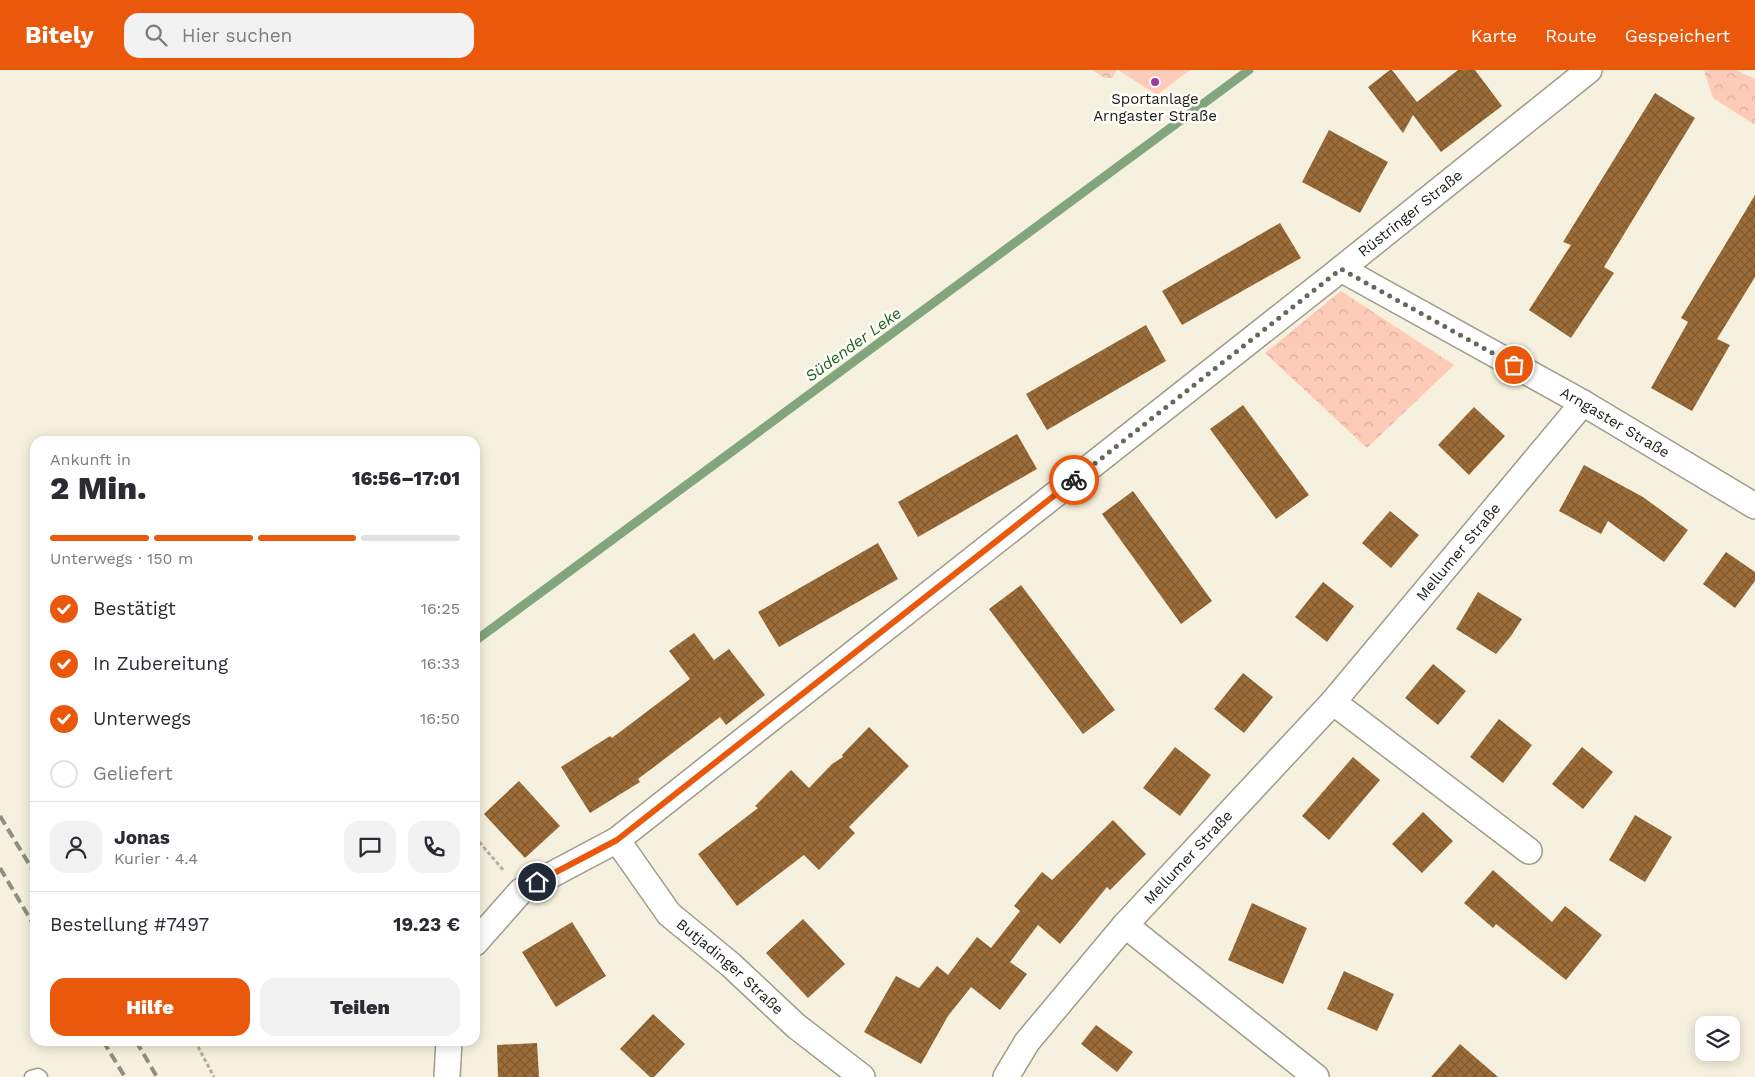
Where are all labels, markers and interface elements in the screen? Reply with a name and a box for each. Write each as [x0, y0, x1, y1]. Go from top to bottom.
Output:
search box [124, 13, 474, 58]
text: Bitely [25, 21, 94, 49]
icon: search [142, 21, 170, 49]
text: Hier suchen [182, 24, 292, 47]
text: Karte [1471, 25, 1517, 46]
text: Route [1545, 25, 1597, 46]
text: Gespeichert [1625, 25, 1730, 46]
marker: Sportanlage Arngaster Straße [1149, 76, 1161, 88]
place label: Sportanlage Arngaster Straße [1093, 90, 1217, 125]
street label: Rüstringer Straße [1355, 166, 1466, 261]
water label: Südender Leke [802, 303, 905, 386]
pin [1493, 344, 1535, 386]
icon: bag [1500, 351, 1528, 379]
street label: Arngaster Straße [1557, 383, 1673, 462]
text: Ankunft in [50, 450, 131, 469]
courier [1049, 455, 1099, 505]
icon: bike [1060, 466, 1088, 494]
text: 16:56–17:01 [352, 467, 460, 490]
text: 2 Min. [50, 469, 147, 507]
street label: Mellumer Straße [1412, 499, 1504, 604]
text: Unterwegs · 150 m [50, 549, 193, 568]
icon: check [50, 595, 78, 623]
text: Bestätigt [93, 597, 176, 620]
text: 16:25 [421, 599, 460, 618]
icon: check [50, 650, 78, 678]
text: In Zubereitung [93, 652, 228, 675]
text: 16:33 [421, 654, 460, 673]
icon: check [50, 705, 78, 733]
text: Unterwegs [93, 707, 191, 730]
text: 16:50 [420, 709, 460, 728]
text: Geliefert [93, 762, 173, 785]
street label: Mellumer Straße [1140, 807, 1236, 908]
button: person [50, 821, 102, 873]
button: chat [344, 821, 396, 873]
button: phone [408, 821, 460, 873]
text: Jonas [114, 826, 170, 849]
text: Kurier · 4.4 [114, 849, 198, 868]
pin [516, 861, 558, 903]
icon: home [523, 868, 551, 896]
text: Bestellung #7497 [50, 913, 209, 936]
text: 19.23 € [393, 913, 460, 936]
street label: Butjadinger Straße [673, 915, 787, 1018]
button: Hilfe [50, 978, 250, 1036]
button: Teilen [260, 978, 460, 1036]
map controls [1695, 1016, 1740, 1061]
button: layers [1695, 1016, 1740, 1061]

